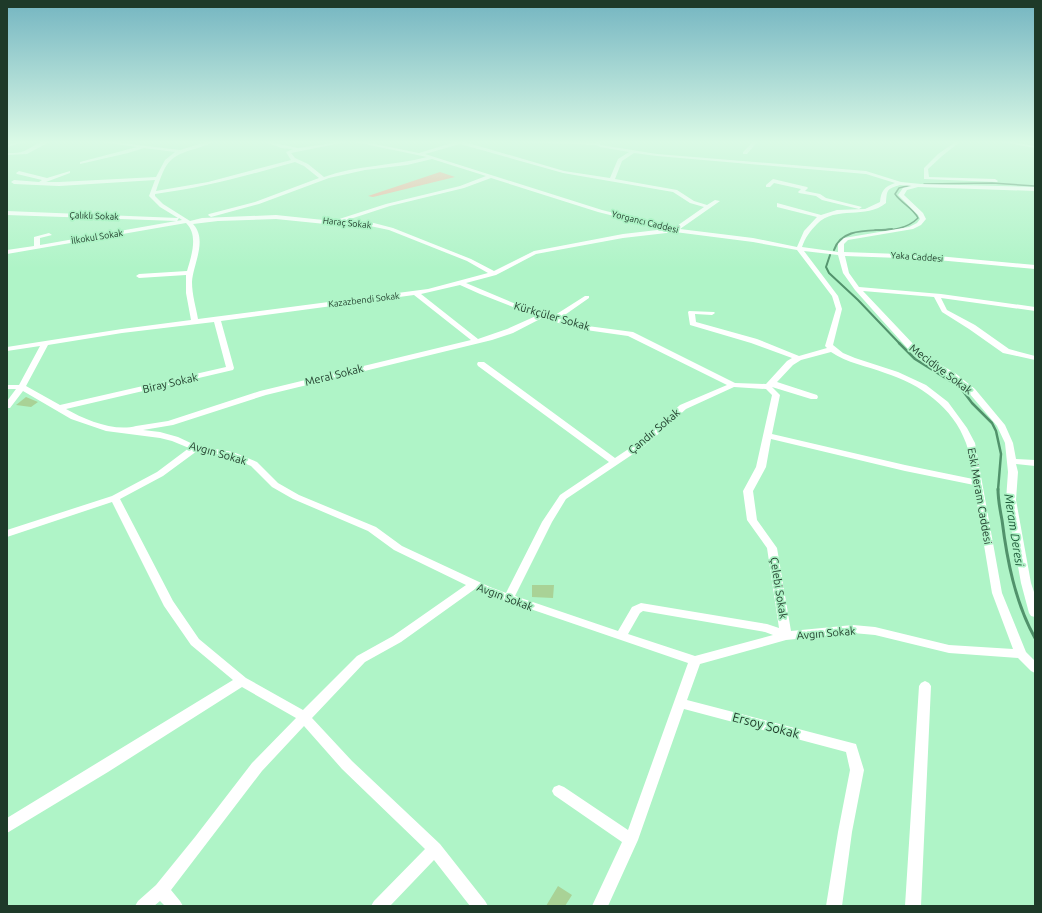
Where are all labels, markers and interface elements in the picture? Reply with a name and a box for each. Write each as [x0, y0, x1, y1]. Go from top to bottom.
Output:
street label: Yorgancı Caddesi [611, 209, 679, 235]
street label: Çalıklı Sokak [69, 210, 119, 222]
street label: Haraç Sokak [322, 215, 372, 231]
street label: İlkokul Sokak [70, 228, 124, 246]
street label: Yaka Caddesi [890, 250, 944, 264]
street label: Kazazbendi Sokak [328, 291, 401, 309]
street label: Kürkçüler Sokak [513, 299, 592, 333]
street label: Mecidiye Sokak [907, 342, 975, 397]
street label: Meral Sokak [304, 362, 365, 388]
street label: Biray Sokak [141, 371, 199, 395]
street label: Çandır Sokak [626, 406, 682, 456]
street label: Avgın Sokak [188, 439, 248, 467]
street label: Eski Meram Caddesi [966, 447, 994, 545]
water label: Meram Deresi [1002, 493, 1027, 568]
street label: Çelebi Sokak [768, 556, 790, 620]
street label: Avgın Sokak [475, 581, 535, 613]
street label: Avgın Sokak [796, 624, 856, 642]
street label: Ersoy Sokak [731, 709, 802, 741]

